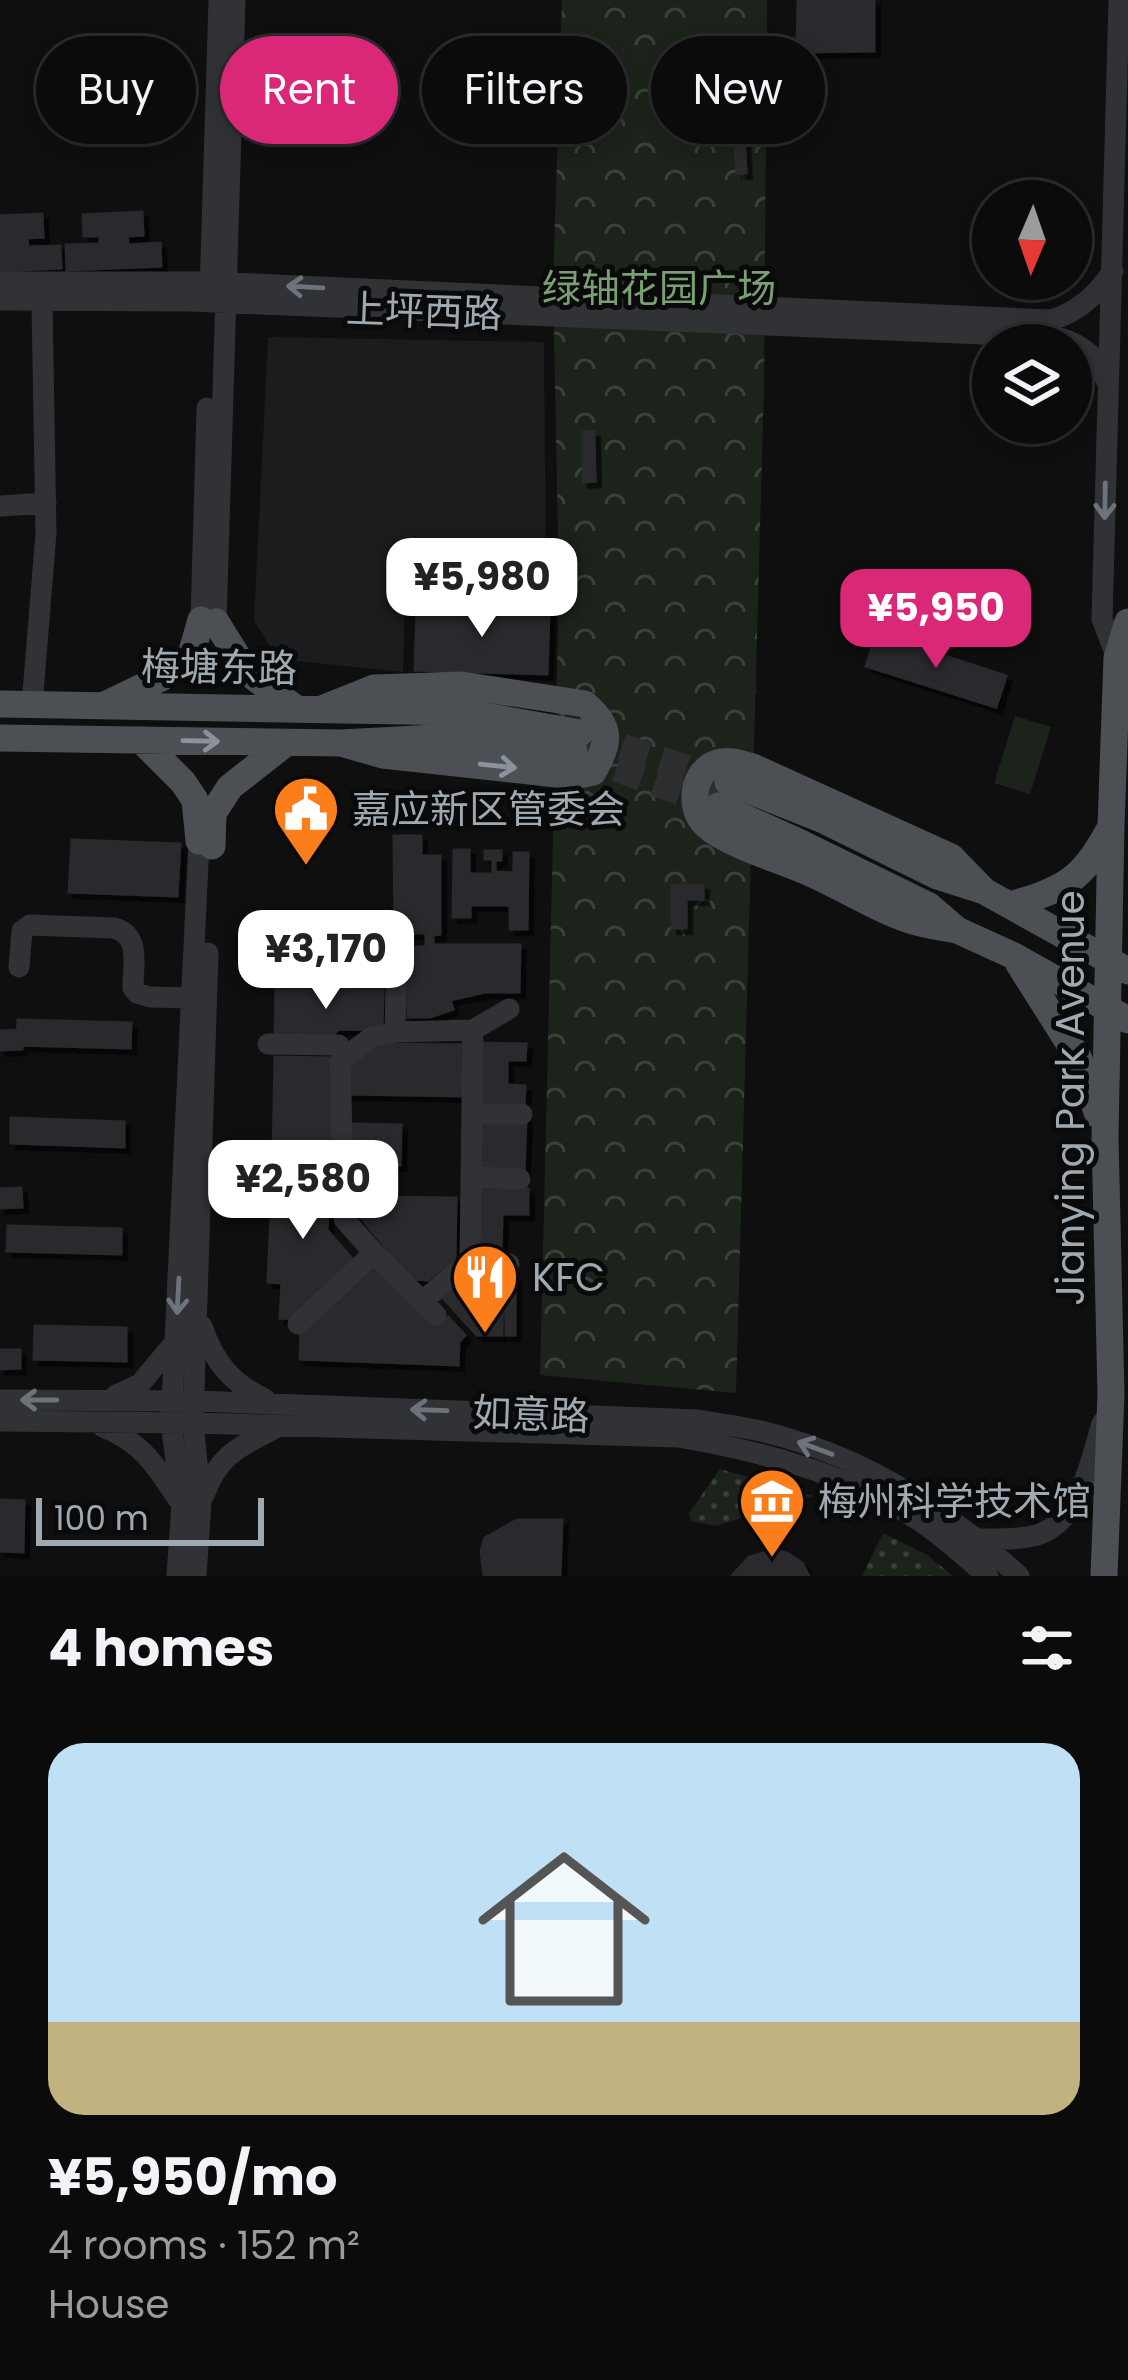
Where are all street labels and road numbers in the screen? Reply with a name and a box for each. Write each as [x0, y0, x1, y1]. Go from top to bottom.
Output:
street label: 上坪西路 [345, 281, 503, 342]
street label: 梅塘东路 [141, 639, 297, 696]
street label: Jianying Park Avenue [1043, 890, 1098, 1306]
street label: 如意路 [472, 1385, 590, 1444]

